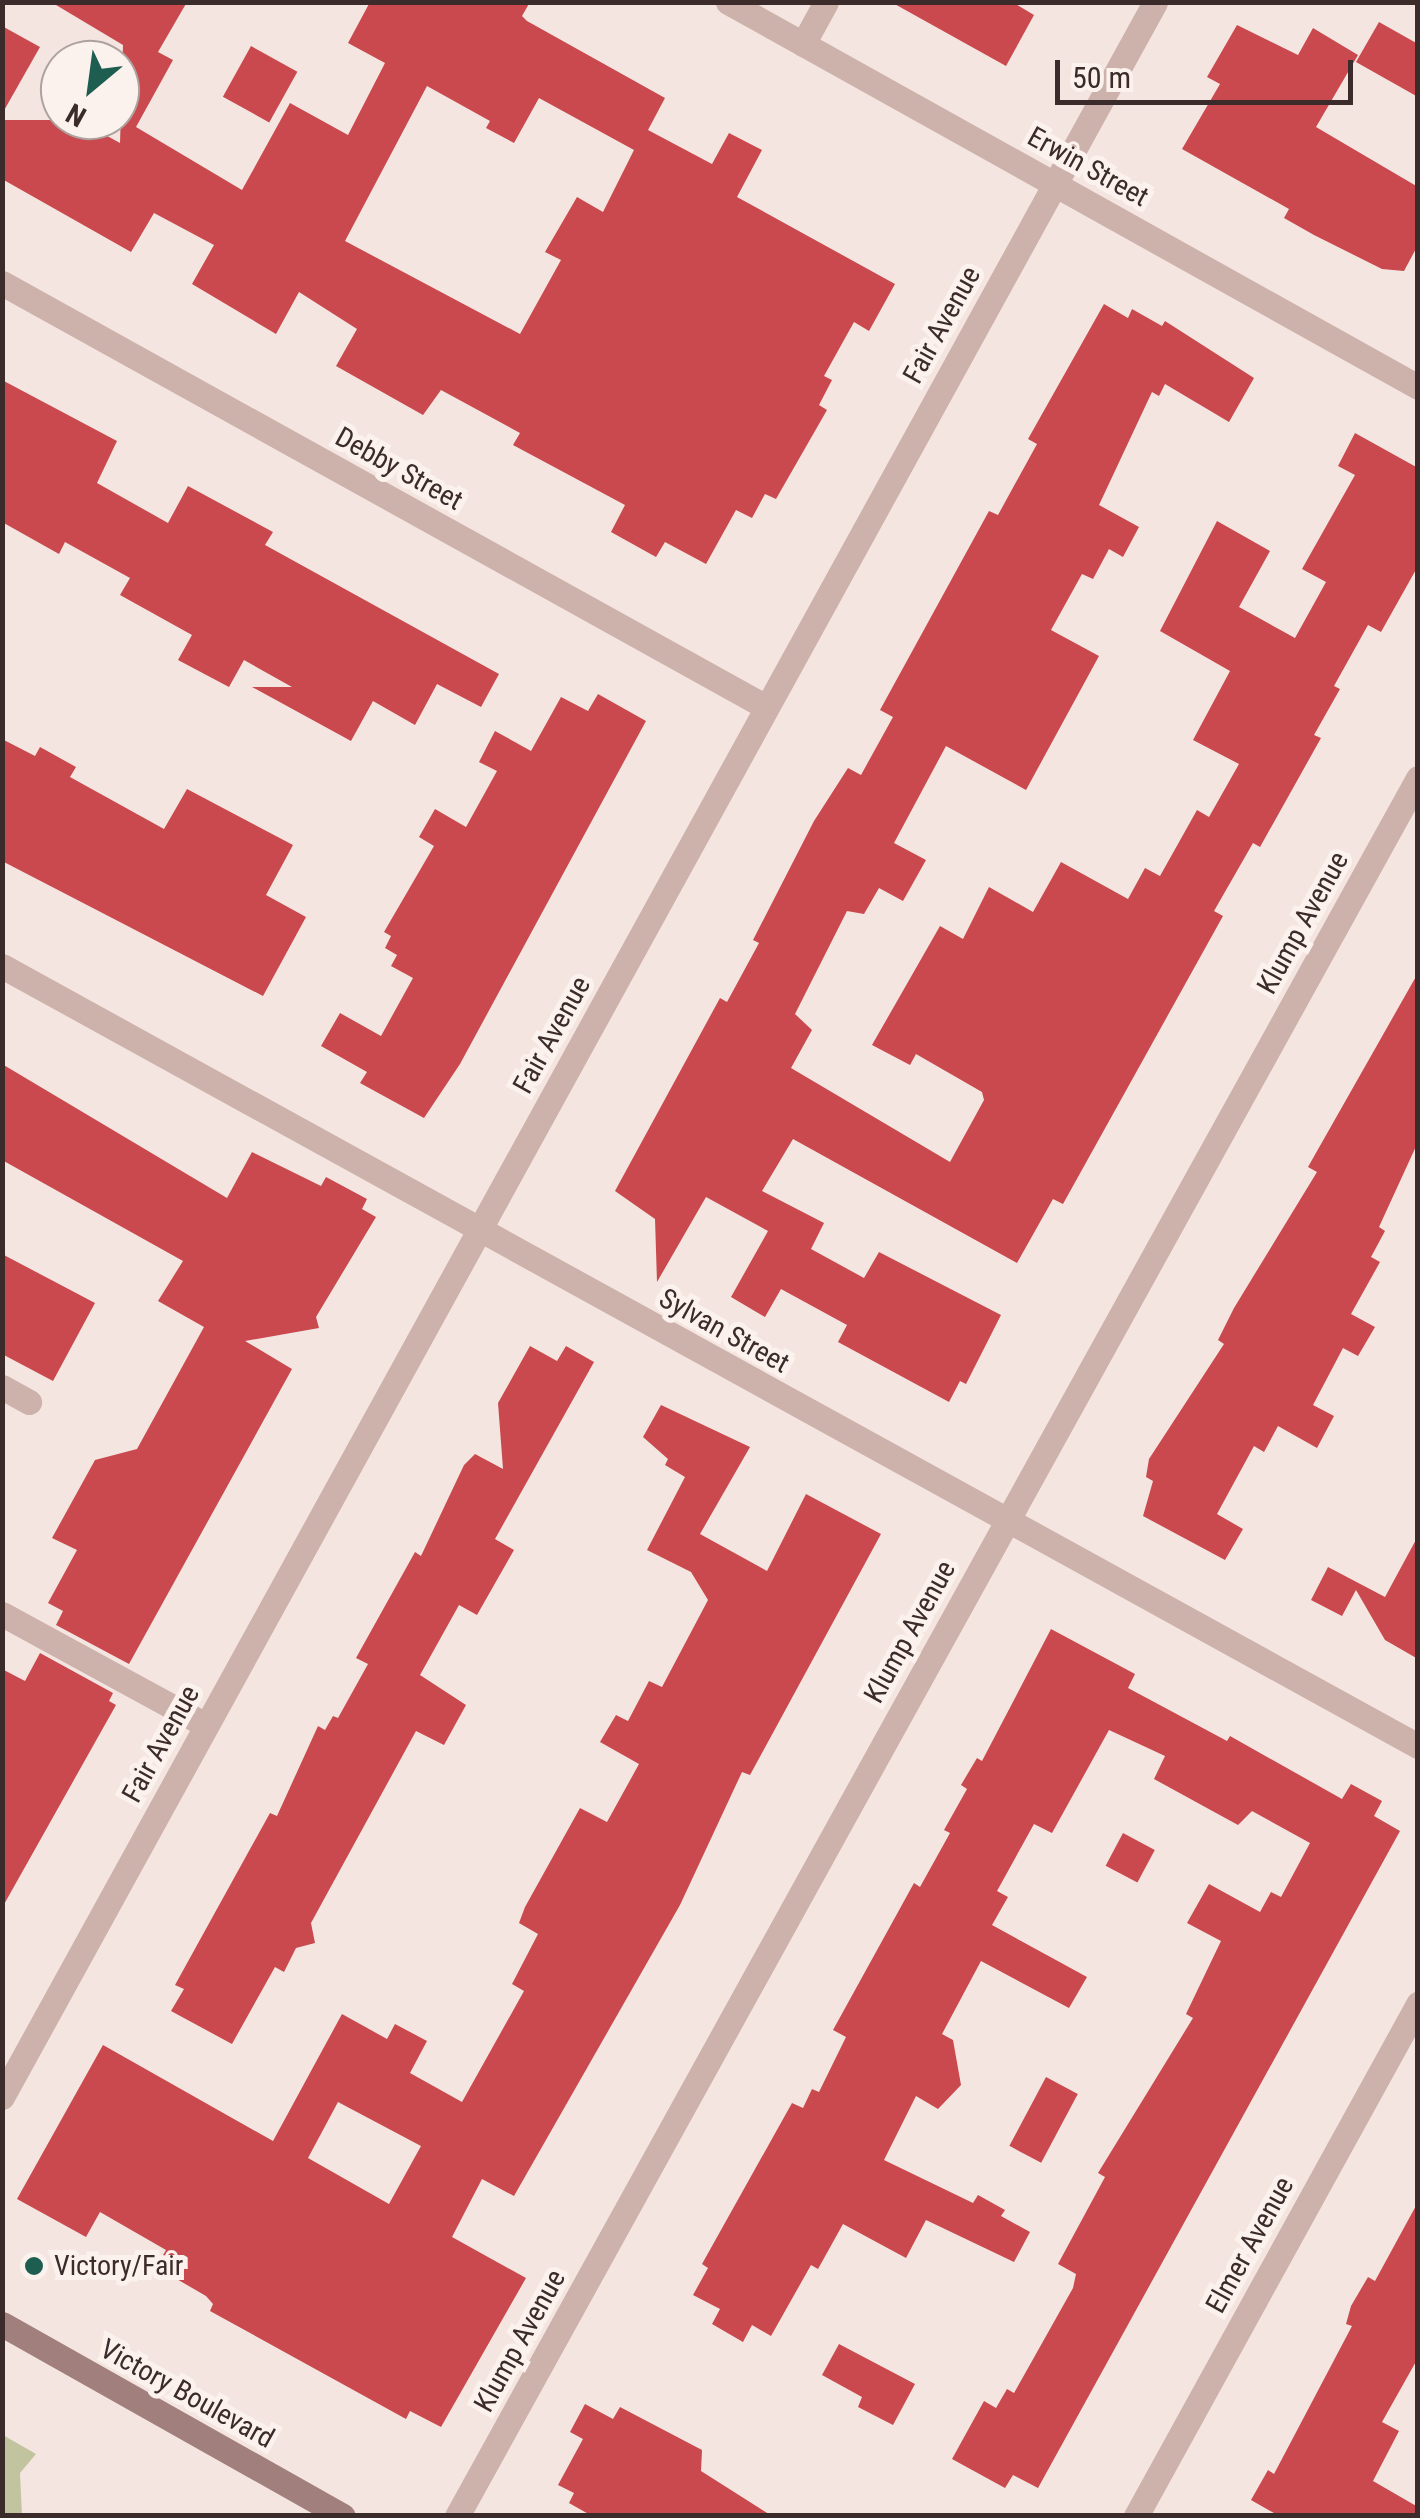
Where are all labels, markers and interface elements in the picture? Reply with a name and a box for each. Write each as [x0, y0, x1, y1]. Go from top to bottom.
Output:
north arrow [40, 40, 140, 140]
scale bar [1060, 40, 1358, 102]
text: 50 m [1072, 60, 1131, 95]
text: N [61, 96, 92, 134]
street label: Erwin Street [1022, 120, 1154, 214]
street label: Fair Avenue [896, 261, 988, 389]
street label: Debby Street [330, 420, 468, 518]
street label: Klump Avenue [1250, 846, 1356, 1000]
street label: Fair Avenue [506, 971, 598, 1099]
street label: Sylvan Street [653, 1282, 795, 1380]
street label: Klump Avenue [857, 1555, 963, 1709]
street label: Fair Avenue [115, 1680, 207, 1808]
street label: Elmer Avenue [1199, 2171, 1301, 2319]
place label: Victory/Fair [54, 2249, 183, 2283]
marker: Victory/Fair [23, 2255, 45, 2277]
street label: Klump Avenue [467, 2264, 573, 2418]
street label: Victory Boulevard [94, 2332, 280, 2456]

